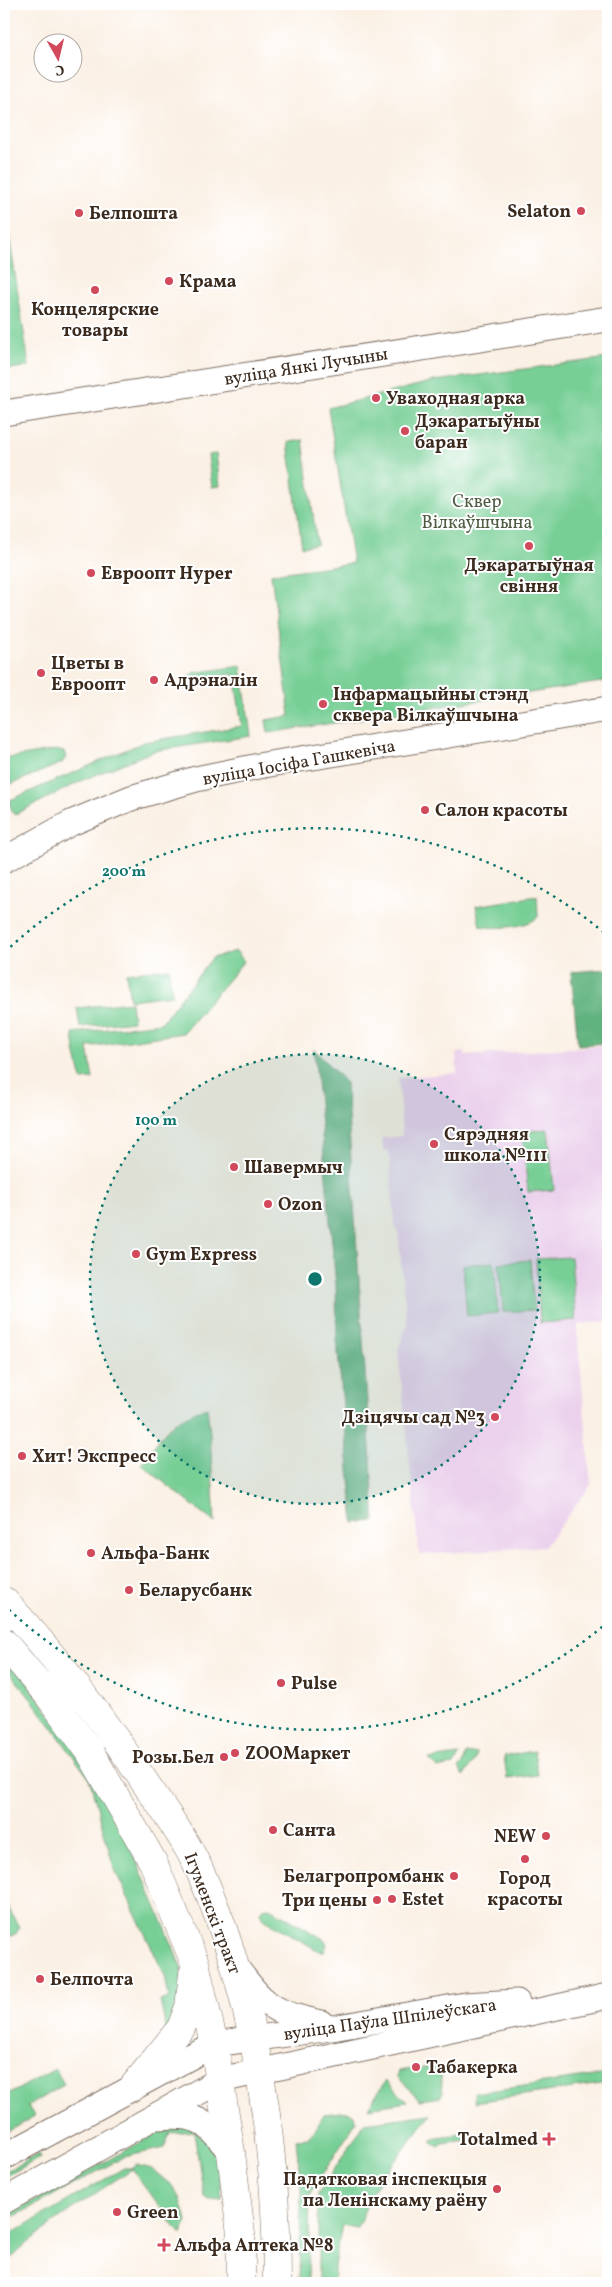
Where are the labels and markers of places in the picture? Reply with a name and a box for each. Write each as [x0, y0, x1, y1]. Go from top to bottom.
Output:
place label: Selaton [507, 200, 571, 225]
place label: Белпошта [89, 202, 178, 227]
marker: Selaton [575, 205, 587, 217]
marker: Белпошта [73, 207, 85, 219]
place label: Крама [179, 270, 237, 295]
marker: Крама [163, 275, 175, 287]
marker: Концелярские товары [89, 284, 101, 296]
place label: Концелярские товары [31, 298, 159, 344]
place label: Уваходная арка [386, 387, 525, 412]
marker: Уваходная арка [370, 392, 382, 404]
place label: Дэкаратыўны баран [415, 410, 540, 456]
marker: Дэкаратыўны баран [399, 425, 411, 437]
marker: Дэкаратыўная свіння [523, 540, 535, 552]
place label: Дэкаратыўная свіння [464, 554, 594, 600]
place label: Евроопт Hyper [101, 562, 233, 587]
marker: Евроопт Hyper [85, 567, 97, 579]
place label: Цветы в Евроопт [51, 652, 126, 698]
marker: Цветы в Евроопт [35, 667, 47, 679]
place label: Адрэналін [164, 669, 258, 694]
marker: Адрэналін [148, 674, 160, 686]
place label: Інфармацыйны стэнд сквера Вілкаўшчына [333, 683, 529, 729]
marker: Інфармацыйны стэнд сквера Вілкаўшчына [317, 698, 329, 710]
place label: Салон красоты [435, 799, 568, 824]
marker: Салон красоты [419, 804, 431, 816]
place label: Сярэдняя школа №111 [444, 1123, 548, 1169]
marker: Сярэдняя школа №111 [428, 1138, 440, 1150]
place label: Шавермыч [244, 1156, 343, 1181]
marker: Шавермыч [228, 1161, 240, 1173]
place label: Ozon [278, 1193, 323, 1218]
marker: Ozon [262, 1198, 274, 1210]
place label: Gym Express [146, 1243, 257, 1268]
marker: Gym Express [130, 1248, 142, 1260]
centre of rings [306, 1270, 324, 1288]
place label: Дзіцячы сад №3 [341, 1406, 485, 1431]
marker: Дзіцячы сад №3 [489, 1411, 501, 1423]
place label: Хит! Экспресс [32, 1445, 156, 1470]
marker: Хит! Экспресс [16, 1450, 28, 1462]
place label: Альфа-Банк [101, 1542, 210, 1567]
marker: Альфа-Банк [85, 1547, 97, 1559]
place label: Беларусбанк [139, 1579, 252, 1604]
marker: Беларусбанк [123, 1584, 135, 1596]
place label: Pulse [291, 1672, 337, 1697]
marker: Pulse [275, 1677, 287, 1689]
place label: ZOOМаркет [245, 1742, 351, 1767]
place label: Розы.Бел [132, 1746, 214, 1771]
marker: ZOOМаркет [229, 1747, 241, 1759]
marker: Розы.Бел [218, 1751, 230, 1763]
place label: Санта [283, 1819, 336, 1844]
marker: Санта [267, 1824, 279, 1836]
place label: NEW [494, 1825, 536, 1850]
marker: NEW [540, 1830, 552, 1842]
marker: Город красоты [519, 1853, 531, 1865]
place label: Белагропромбанк [283, 1865, 444, 1890]
place label: Город красоты [487, 1867, 563, 1913]
marker: Белагропромбанк [448, 1870, 460, 1882]
place label: Estet [402, 1888, 444, 1913]
place label: Три цены [282, 1889, 367, 1914]
marker: Estet [386, 1893, 398, 1905]
marker: Три цены [371, 1894, 383, 1906]
place label: Белпочта [50, 1968, 134, 1993]
marker: Белпочта [34, 1973, 46, 1985]
place label: Табакерка [426, 2056, 518, 2081]
marker: Табакерка [410, 2061, 422, 2073]
place label: Totalmed [457, 2128, 538, 2153]
marker: Totalmed [542, 2132, 556, 2146]
place label: Падатковая інспекцыя па Ленінскаму раёну [283, 2168, 487, 2214]
marker: Падатковая інспекцыя па Ленінскаму раёну [491, 2183, 503, 2195]
place label: Green [127, 2201, 179, 2226]
marker: Green [111, 2206, 123, 2218]
place label: Альфа Аптека №8 [174, 2234, 333, 2259]
marker: Альфа Аптека №8 [158, 2239, 170, 2251]

